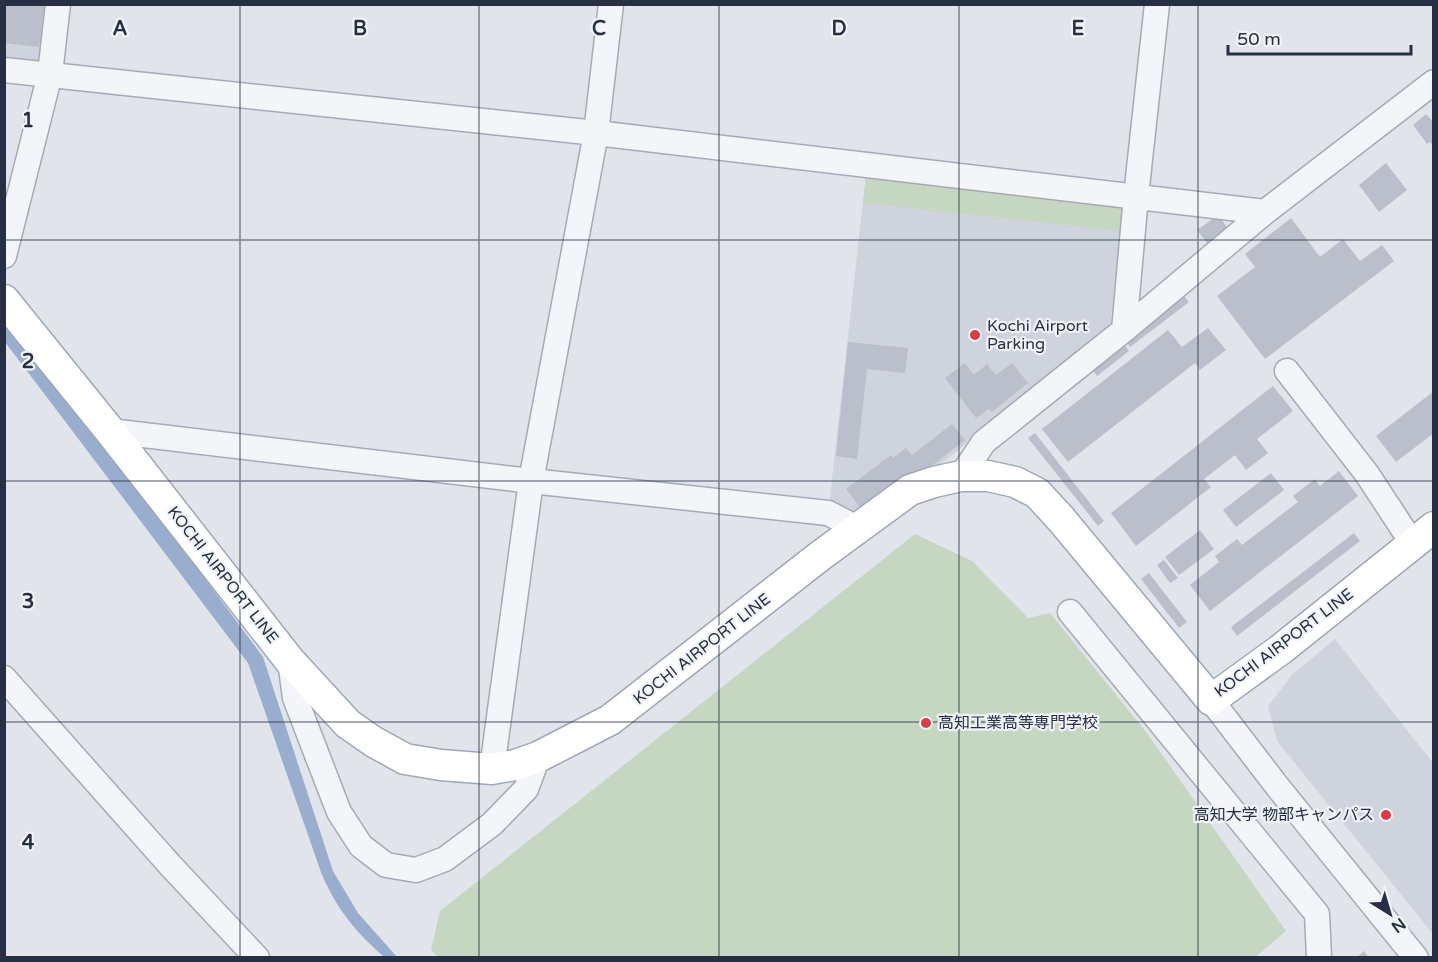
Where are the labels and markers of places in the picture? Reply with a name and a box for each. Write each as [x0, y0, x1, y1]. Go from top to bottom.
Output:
place label: Kochi Airport Parking [987, 316, 1088, 354]
marker: Kochi Airport Parking [968, 328, 982, 342]
place label: 高知工業高等専門学校 [938, 713, 1098, 733]
marker: 高知工業高等専門学校 [919, 716, 933, 730]
place label: 高知大学 物部キャンパス [1194, 805, 1374, 825]
marker: 高知大学 物部キャンパス [1379, 808, 1393, 822]

